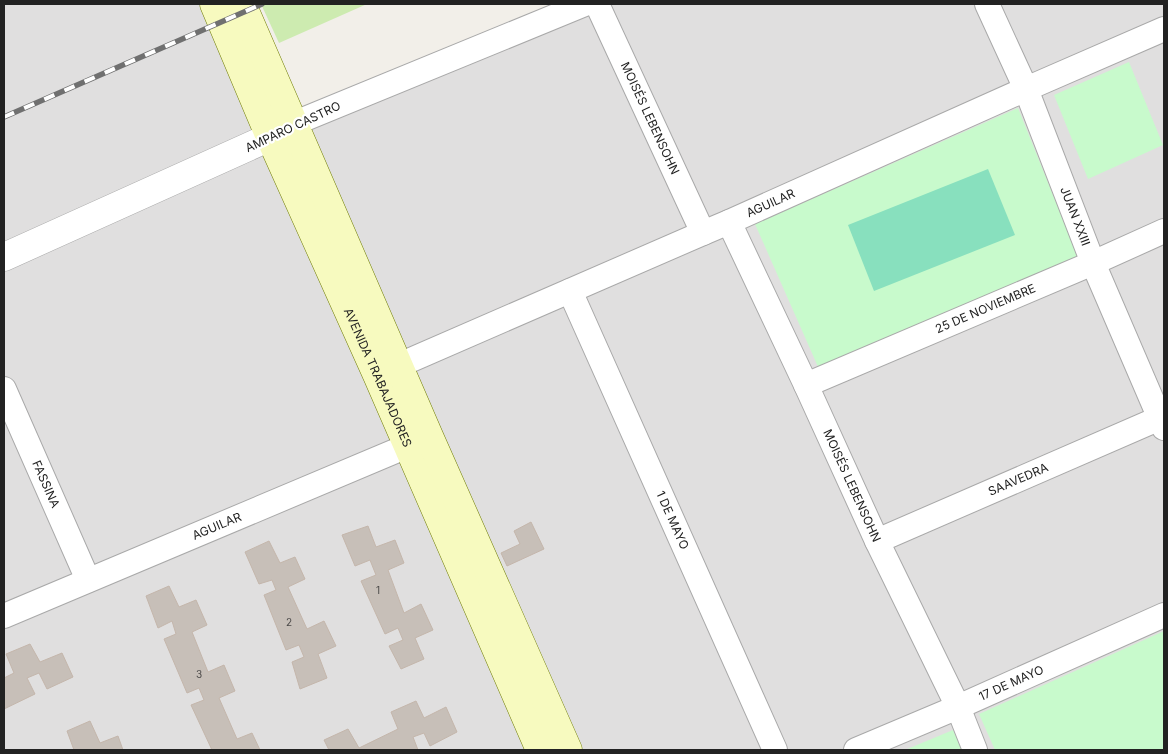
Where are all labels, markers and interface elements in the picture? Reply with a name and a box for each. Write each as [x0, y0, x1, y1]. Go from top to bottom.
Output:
street label: MOISÉS LEBENSOHN [618, 60, 683, 177]
street label: AMPARO CASTRO [243, 98, 343, 155]
street label: JUAN XXIII [1057, 184, 1094, 248]
street label: AGUILAR [744, 185, 797, 220]
street label: 25 DE NOVIEMBRE [933, 280, 1038, 336]
street label: AVENIDA TRABAJADORES [341, 306, 416, 450]
street label: MOISÉS LEBENSOHN [820, 427, 884, 544]
street label: FASSINA [29, 458, 63, 510]
street label: SAAVEDRA [986, 460, 1050, 499]
street label: 1 DE MAYO [653, 488, 692, 552]
street label: AGUILAR [190, 509, 244, 543]
house number: 1 [376, 584, 380, 596]
house number: 2 [286, 616, 292, 628]
street label: 17 DE MAYO [976, 662, 1046, 704]
house number: 3 [196, 668, 202, 680]

